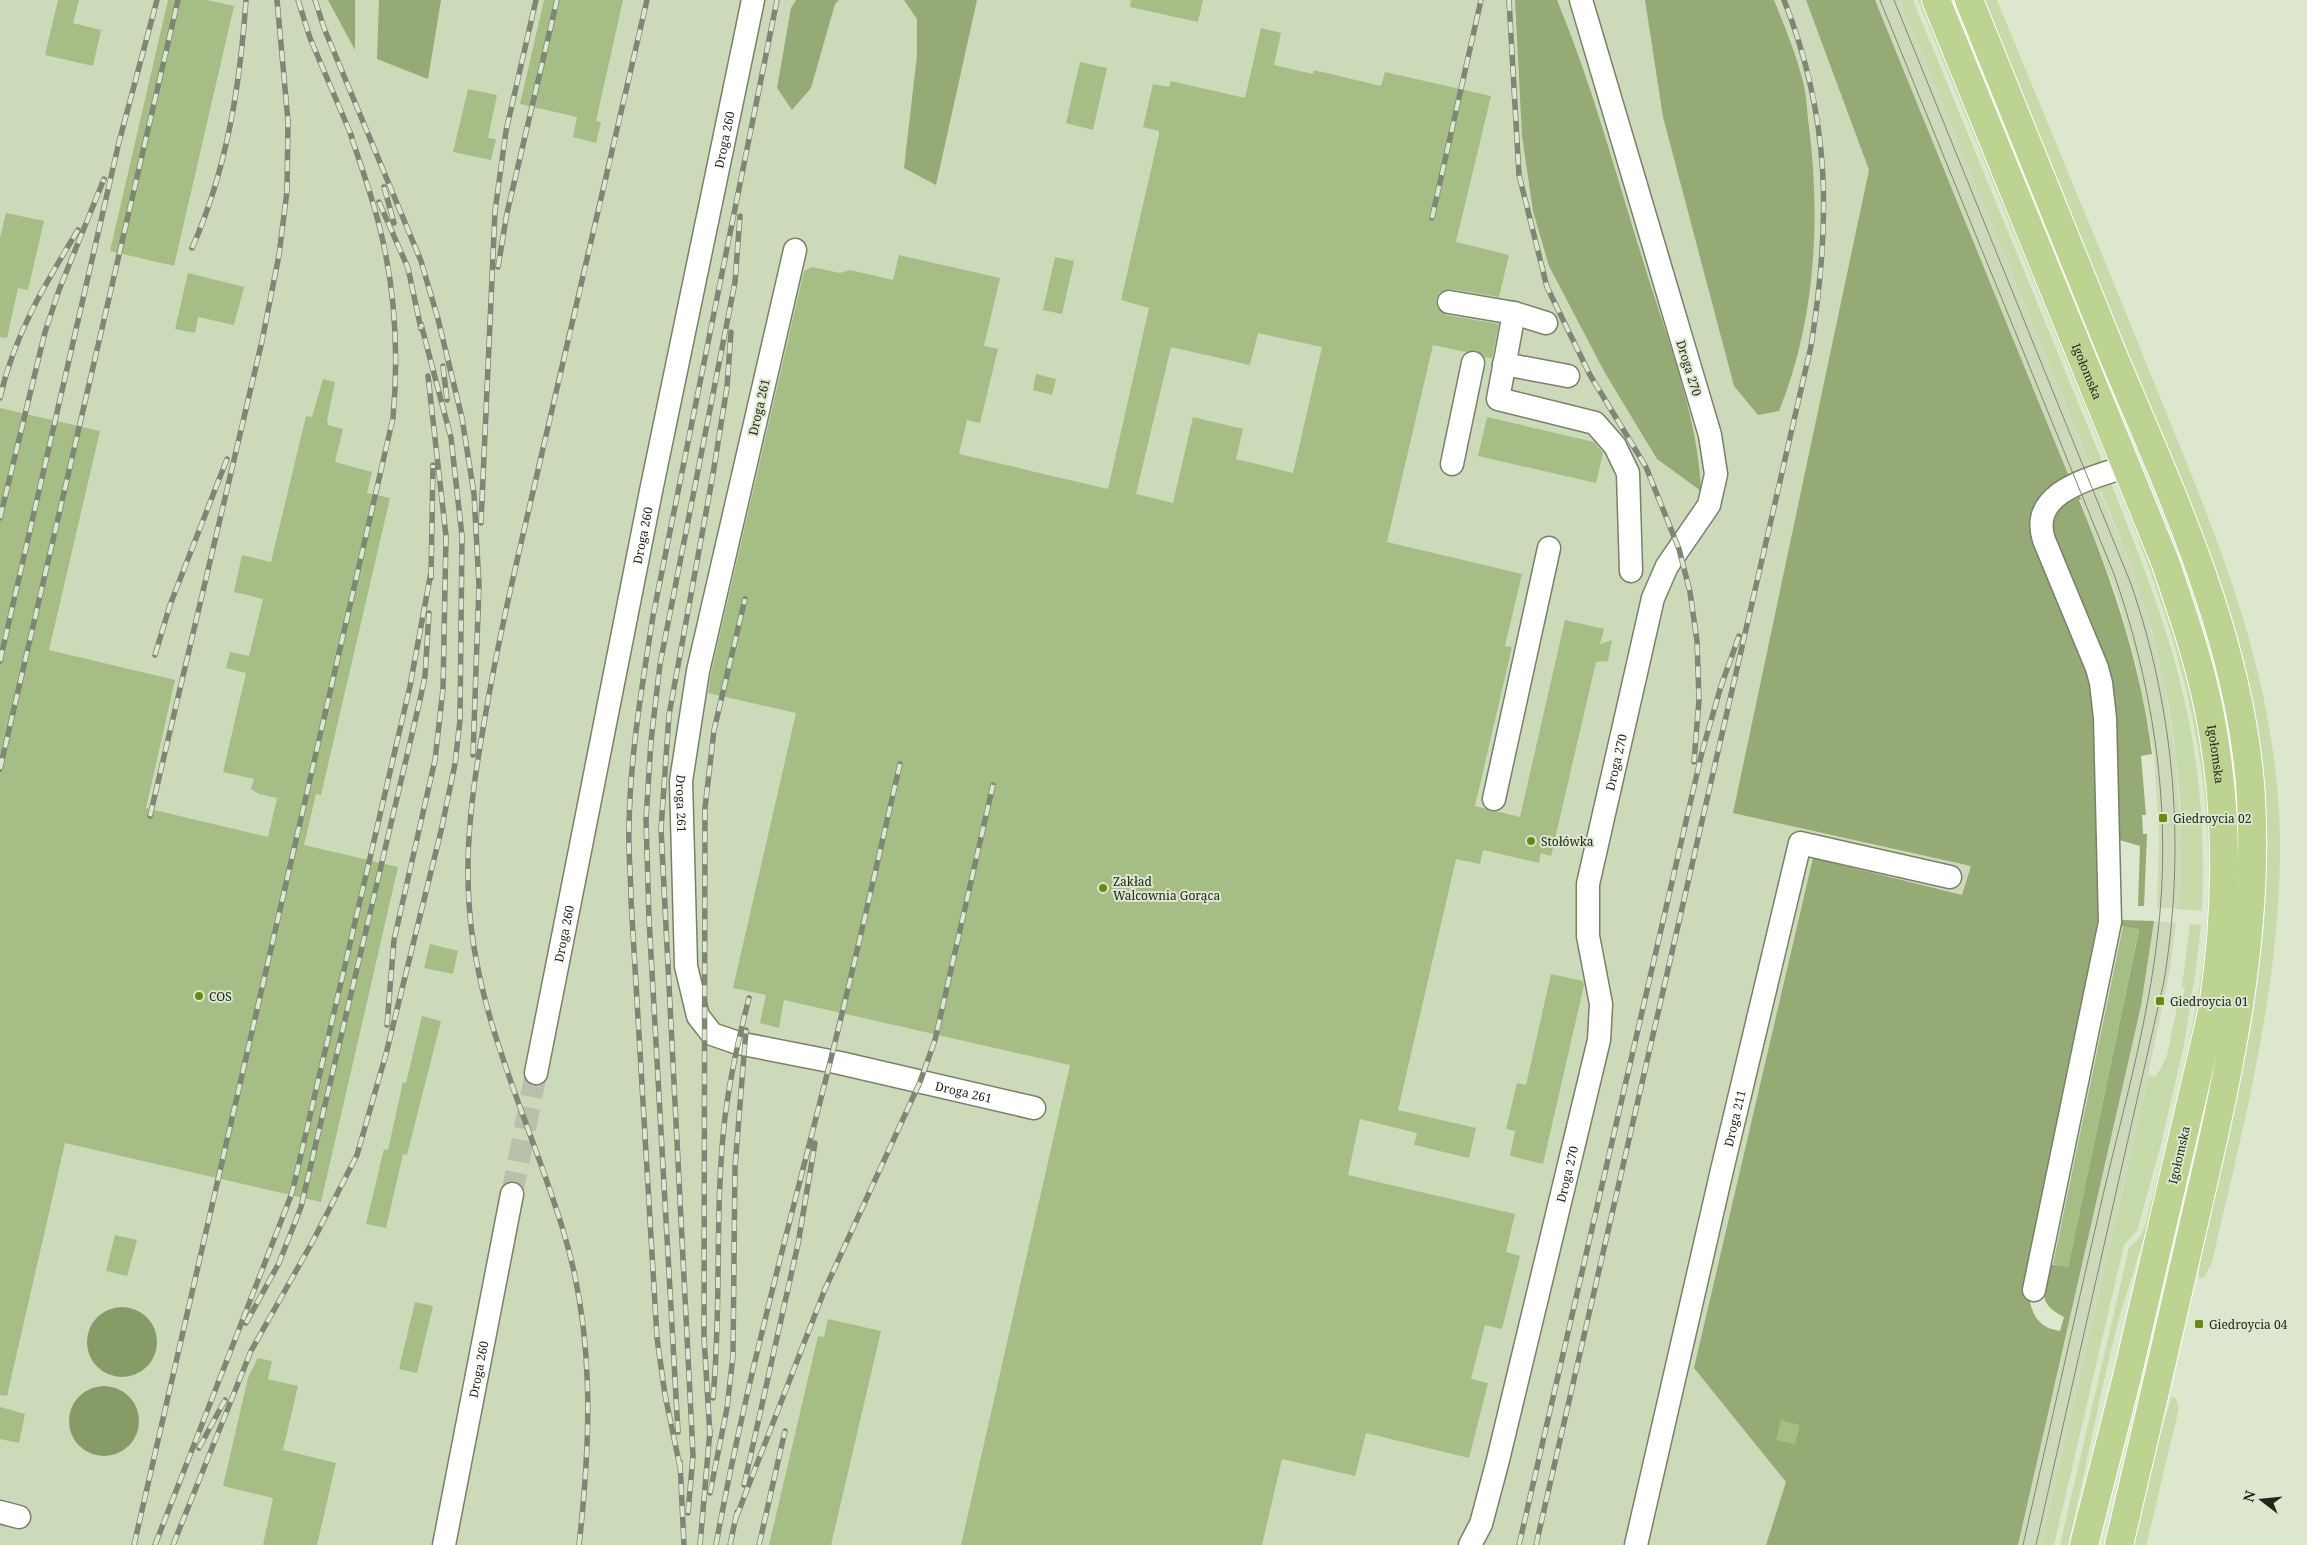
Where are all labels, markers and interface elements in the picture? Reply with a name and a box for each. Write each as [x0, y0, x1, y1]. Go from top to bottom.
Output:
street label: Droga 260 [710, 109, 738, 170]
street label: Droga 270 [1672, 338, 1706, 398]
street label: Igołomska [2068, 341, 2107, 402]
street label: Droga 261 [744, 377, 774, 437]
street label: Droga 260 [628, 505, 656, 565]
street label: Igołomska [2203, 723, 2229, 784]
street label: Droga 270 [1601, 732, 1630, 792]
street label: Droga 261 [672, 774, 691, 833]
place label: Giedroycia 02 [2173, 810, 2251, 827]
marker: Giedroycia 02 [2157, 812, 2169, 824]
place label: Stołówka [1541, 833, 1594, 850]
marker: Stołówka [1525, 835, 1537, 847]
place label: Zakład Walcownia Gorąca [1113, 873, 1220, 904]
marker: Zakład Walcownia Gorąca [1097, 882, 1109, 894]
street label: Droga 260 [550, 903, 578, 964]
place label: COS [209, 988, 232, 1005]
marker: COS [193, 990, 205, 1002]
place label: Giedroycia 01 [2170, 993, 2248, 1010]
marker: Giedroycia 01 [2154, 995, 2166, 1007]
street label: Droga 261 [934, 1077, 994, 1106]
street label: Droga 211 [1719, 1088, 1749, 1148]
street label: Igołomska [2164, 1124, 2194, 1186]
street label: Droga 270 [1552, 1144, 1582, 1204]
place label: Giedroycia 04 [2209, 1316, 2288, 1333]
marker: Giedroycia 04 [2193, 1318, 2205, 1330]
street label: Droga 260 [464, 1339, 492, 1399]
north arrow [2237, 1475, 2287, 1525]
text: N [2238, 1488, 2260, 1504]

